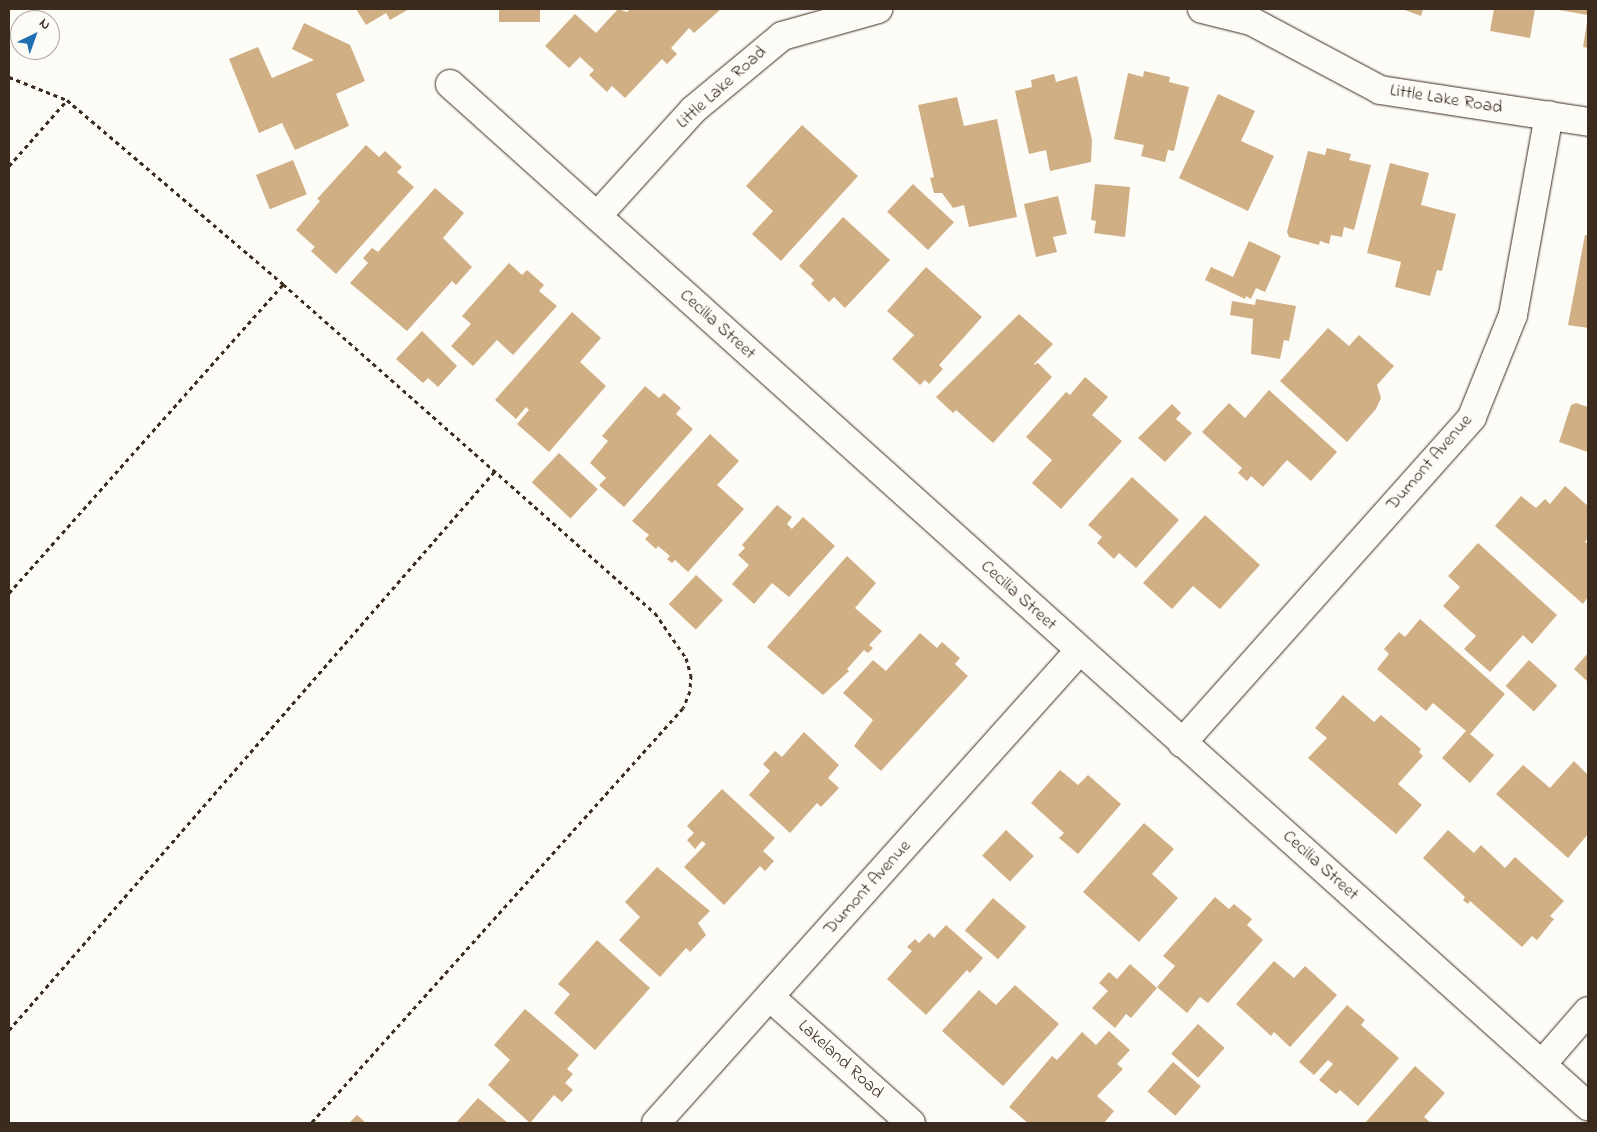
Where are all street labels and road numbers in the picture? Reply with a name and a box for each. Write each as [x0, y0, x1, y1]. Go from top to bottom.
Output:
street label: Little Lake Road [673, 42, 771, 134]
street label: Little Lake Road [1388, 80, 1504, 120]
street label: Cecilia Street [674, 285, 760, 365]
street label: Dumont Avenue [1382, 411, 1478, 515]
street label: Cecilia Street [975, 556, 1061, 636]
street label: Cecilia Street [1277, 826, 1363, 906]
street label: Dumont Avenue [820, 836, 916, 940]
street label: Lakeland Road [793, 1016, 887, 1104]

